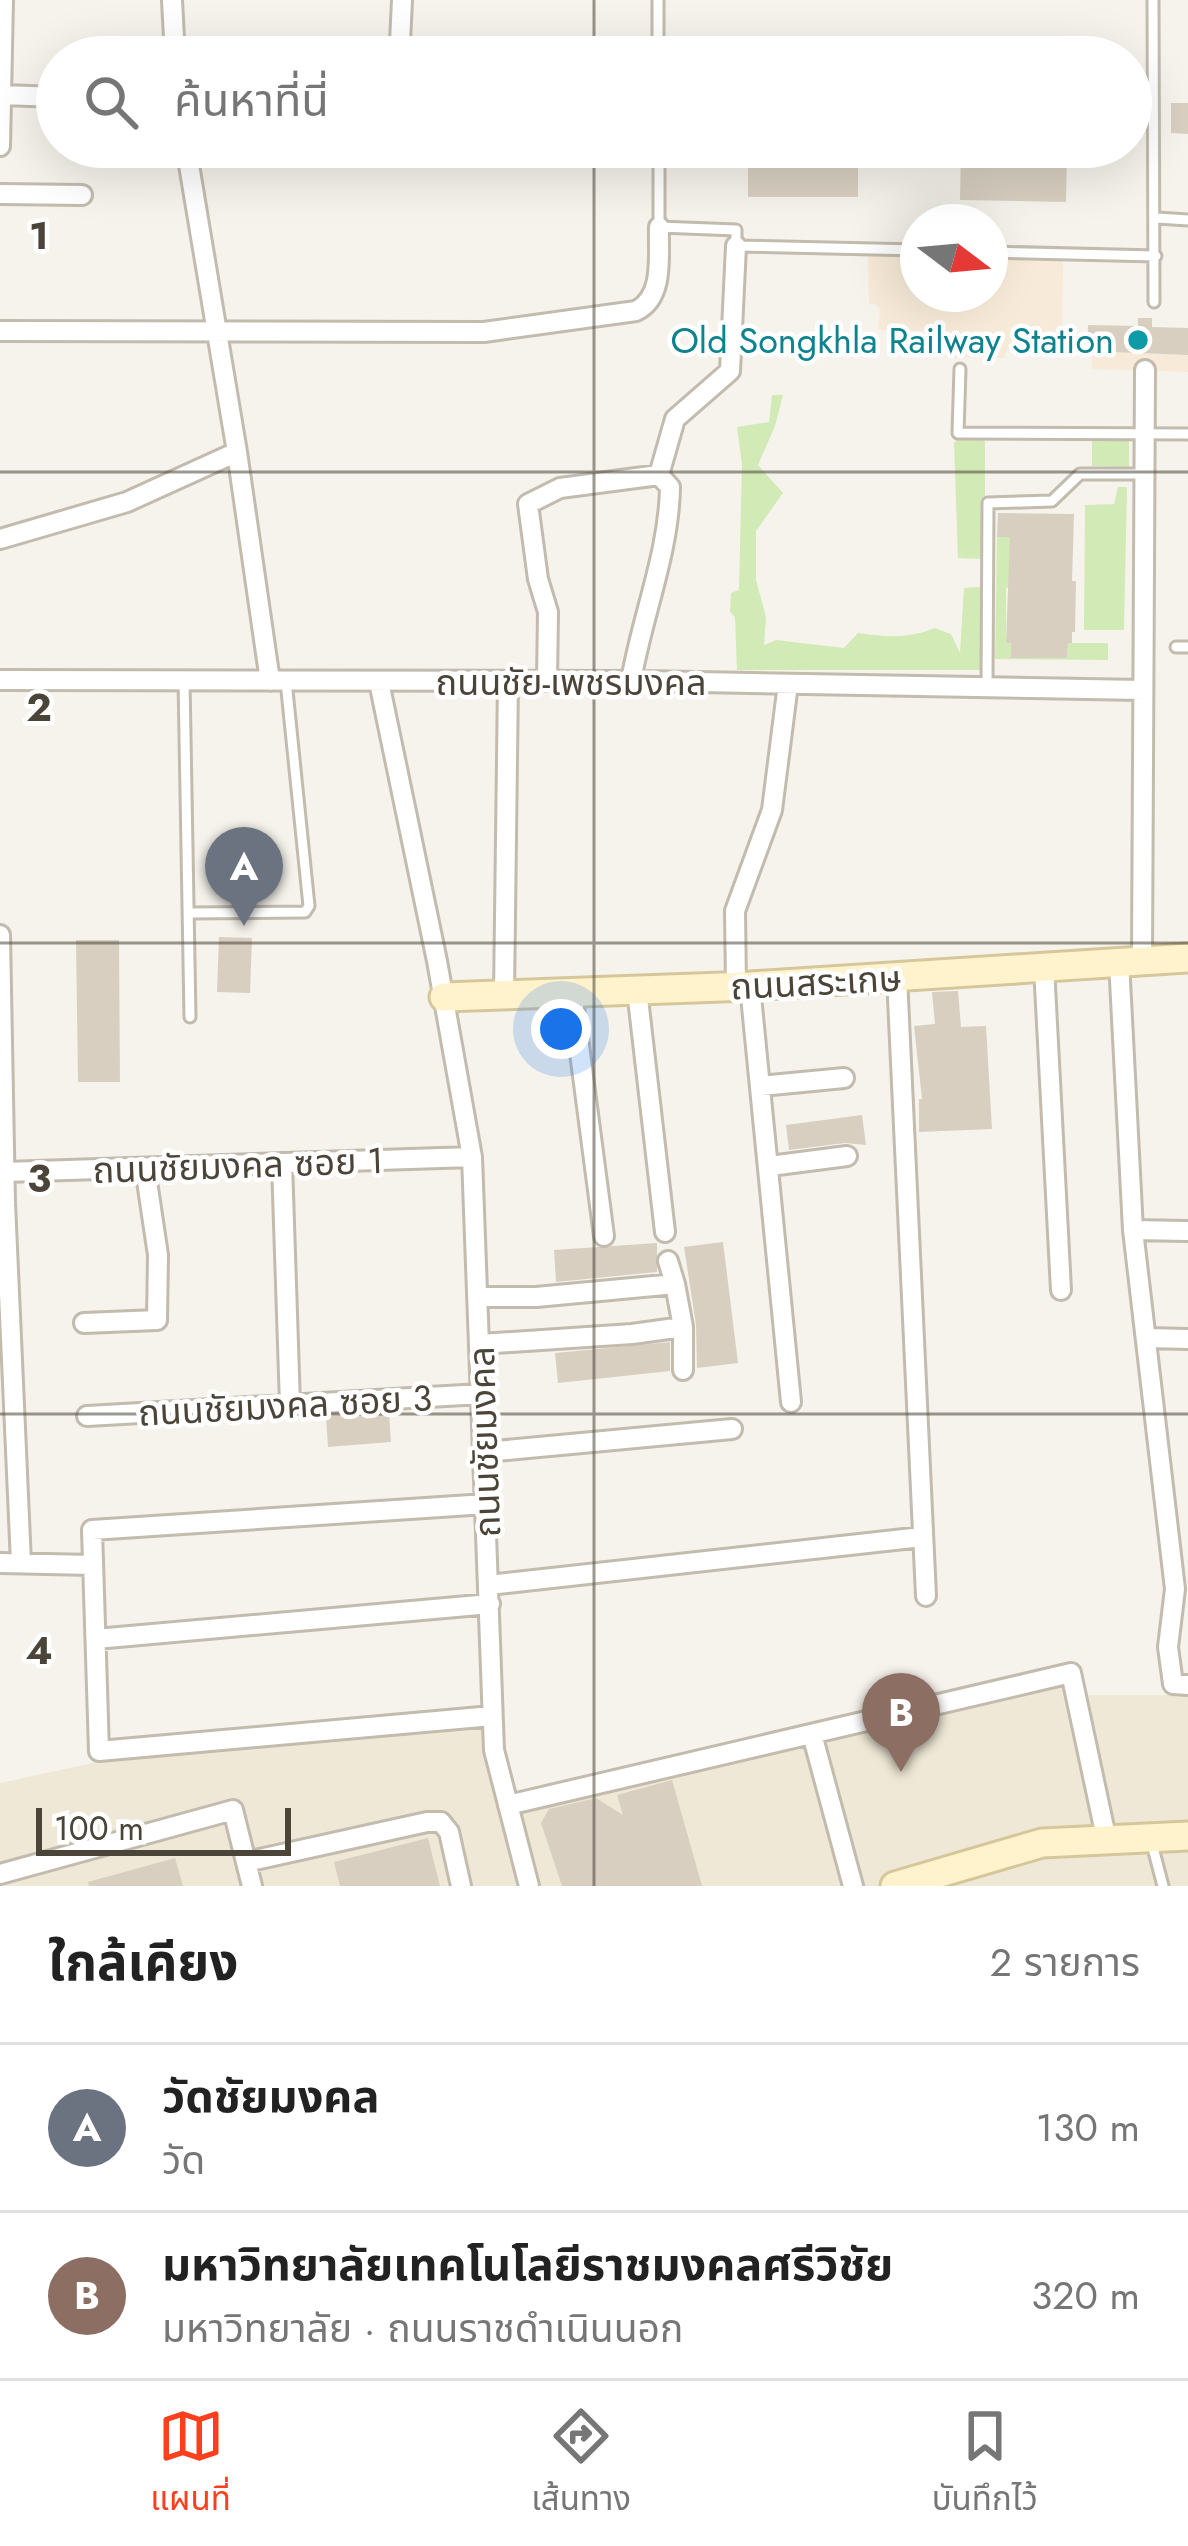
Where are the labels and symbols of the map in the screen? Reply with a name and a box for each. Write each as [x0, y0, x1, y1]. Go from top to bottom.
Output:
north arrow [900, 204, 1008, 312]
text: 1 [29, 207, 49, 264]
place label: Old Songkhla Railway Station [670, 314, 1114, 366]
marker: Old Songkhla Railway Station [1125, 327, 1151, 353]
street label: ถนนชัย-เพชรมงคล [436, 656, 706, 708]
text: 2 [26, 679, 52, 736]
pin: A [205, 827, 283, 926]
street label: ถนนสระเกษ [729, 952, 903, 1012]
your location [531, 999, 591, 1059]
street label: ถนนชัยมงคล ซอย 1 [92, 1134, 384, 1196]
text: 3 [27, 1150, 51, 1207]
street label: ถนนชัยมงคล [455, 1346, 513, 1538]
street label: ถนนชัยมงคล ซอย 3 [137, 1371, 433, 1439]
text: 4 [25, 1622, 53, 1679]
pin: B [862, 1673, 940, 1772]
scale bar [36, 1802, 291, 1855]

